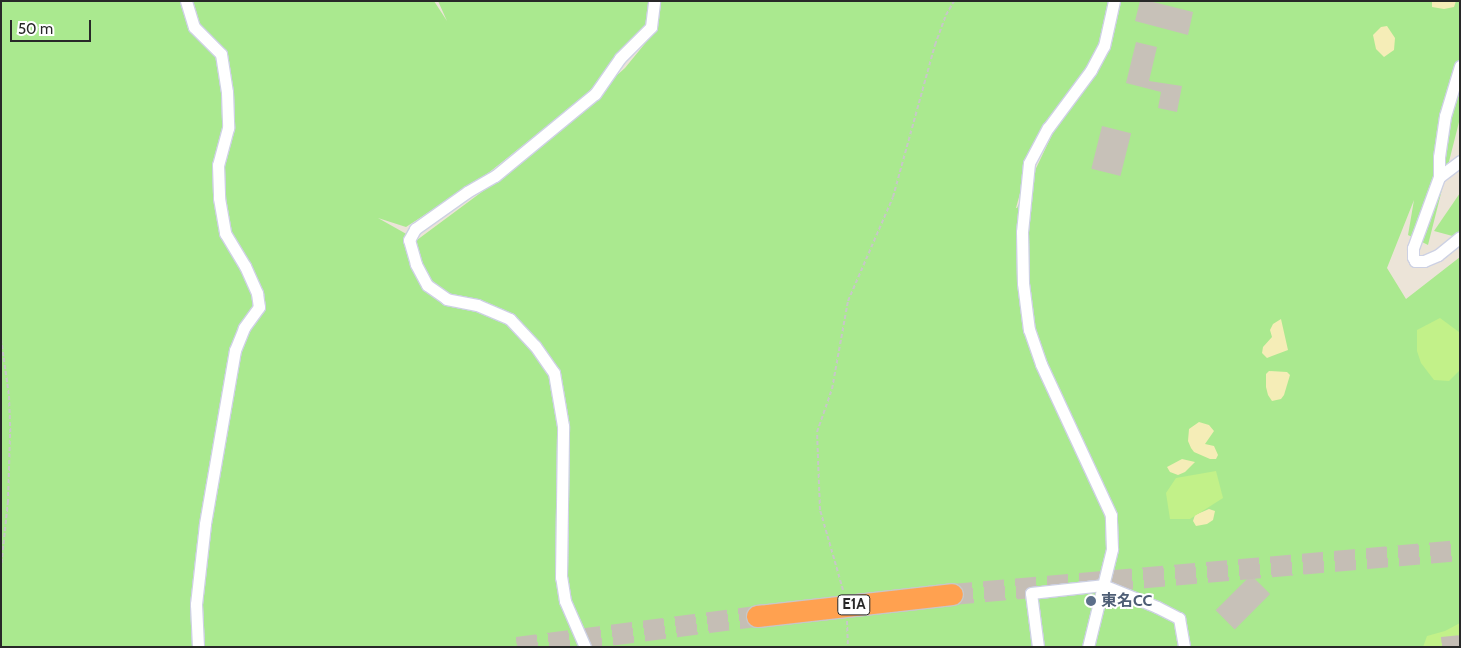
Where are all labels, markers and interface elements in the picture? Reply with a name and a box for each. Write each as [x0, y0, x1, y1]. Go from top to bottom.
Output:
scale bar [12, 10, 94, 42]
text: 50 m [18, 20, 53, 38]
place label: 東名CC [1101, 591, 1152, 611]
road number: E1A [836, 592, 872, 618]
marker: 東名CC [1085, 595, 1097, 607]

